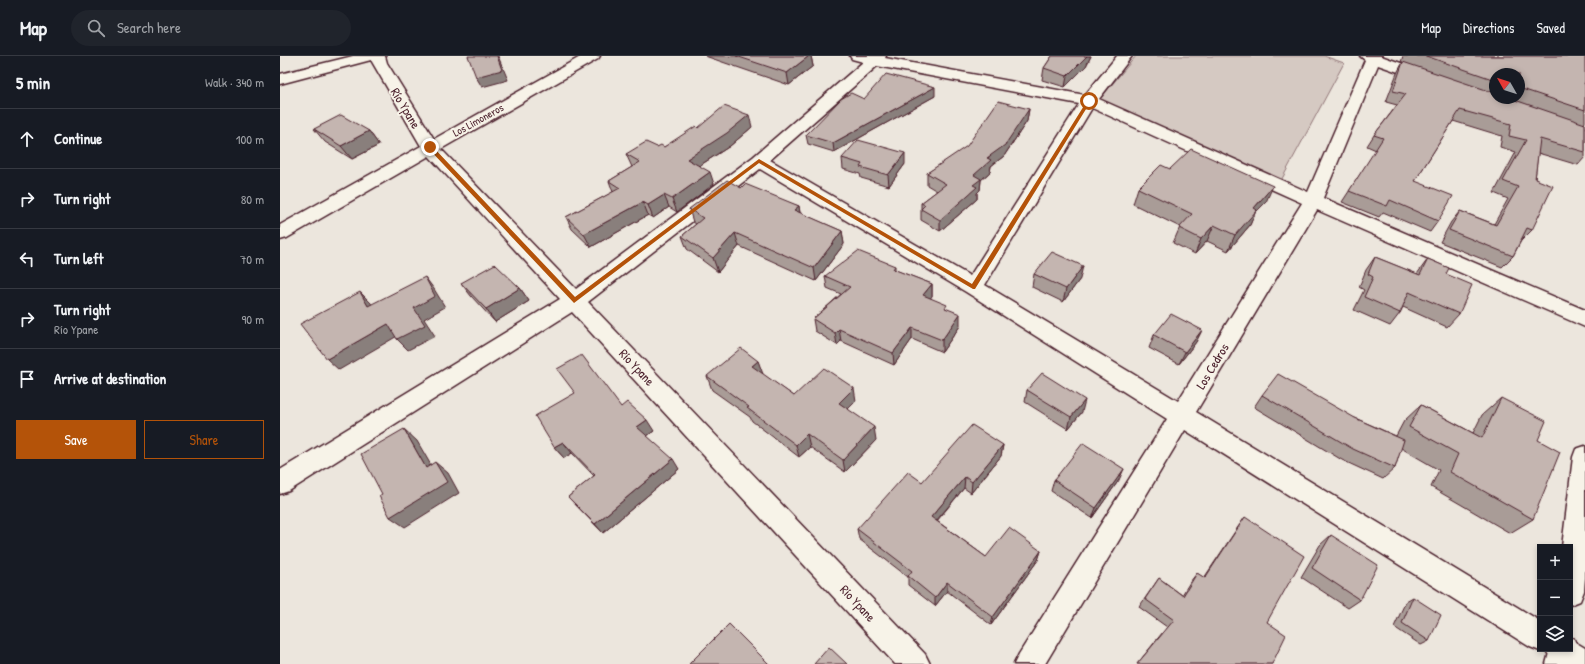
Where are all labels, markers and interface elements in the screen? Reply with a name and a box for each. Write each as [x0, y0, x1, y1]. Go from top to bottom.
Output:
search box [71, 10, 351, 46]
text: Map [20, 15, 47, 41]
icon: search [85, 17, 107, 39]
text: Search here [117, 17, 181, 38]
text: Map [1421, 18, 1441, 37]
text: Directions [1463, 18, 1514, 37]
text: Saved [1536, 18, 1565, 37]
north arrow [1489, 68, 1525, 104]
text: 5 min [16, 71, 50, 94]
text: Walk · 340 m [205, 73, 264, 91]
street label: Río Ypane [387, 84, 425, 132]
route start [1080, 92, 1098, 110]
street label: Los Limoneros [450, 100, 506, 140]
icon: ahead [16, 128, 38, 150]
text: Continue [54, 128, 102, 149]
text: 100 m [236, 130, 264, 148]
route end [421, 138, 439, 156]
icon: right [16, 188, 38, 210]
text: Turn right [54, 188, 110, 209]
text: 80 m [241, 190, 264, 208]
icon: left [16, 248, 38, 270]
text: Turn left [54, 248, 104, 269]
text: 70 m [240, 250, 264, 268]
text: Turn right [54, 299, 110, 320]
icon: right [16, 308, 38, 330]
text: 90 m [242, 310, 264, 328]
text: Río Ypane [54, 320, 99, 338]
street label: Los Cedros [1191, 340, 1233, 392]
street label: Río Ypane [615, 345, 659, 389]
icon: arrive [16, 368, 38, 390]
text: Arrive at destination [54, 368, 166, 389]
button: Save [16, 420, 136, 459]
button: Share [144, 420, 264, 459]
map controls [1537, 544, 1573, 652]
button: + [1537, 544, 1573, 580]
button: − [1537, 580, 1573, 616]
street label: Río Ypane [836, 581, 880, 625]
button: layers [1537, 616, 1573, 652]

